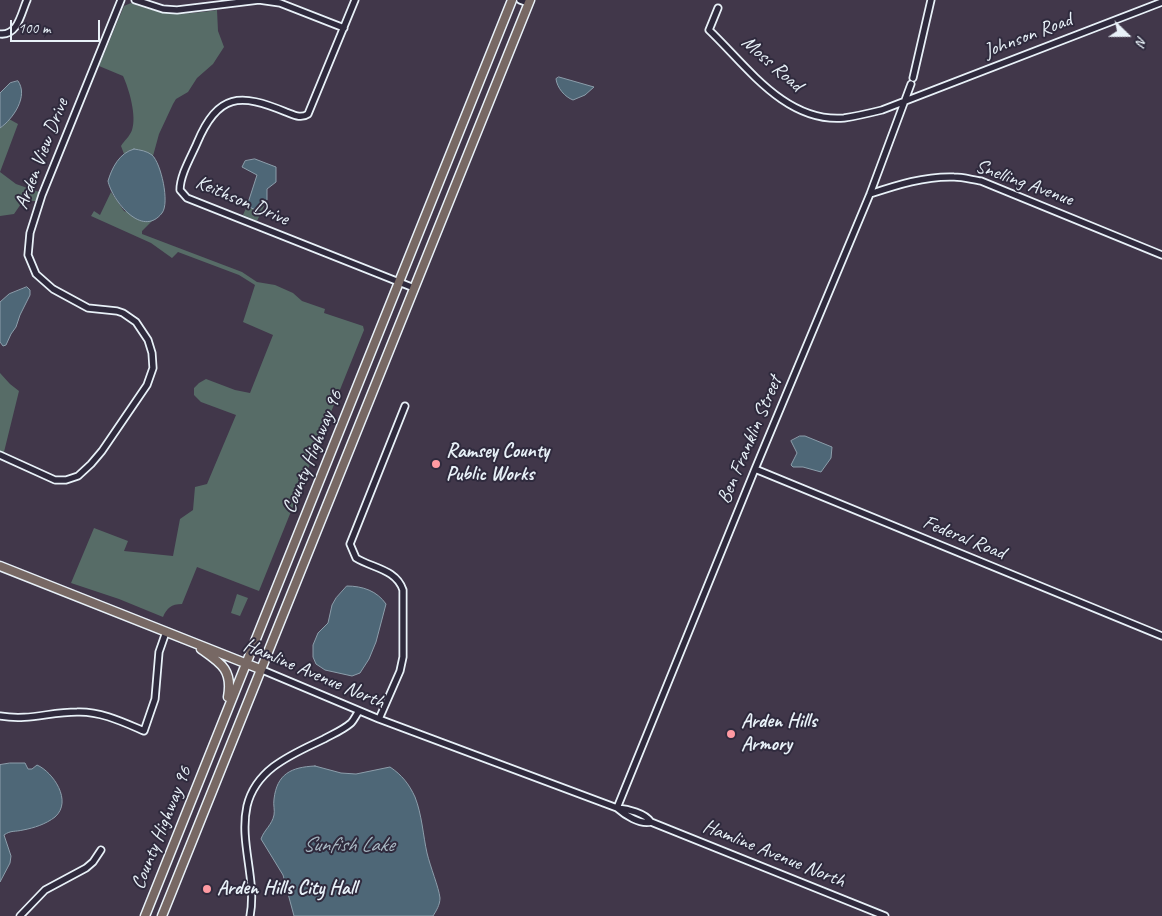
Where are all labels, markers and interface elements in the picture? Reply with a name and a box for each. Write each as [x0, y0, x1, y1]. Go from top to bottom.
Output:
street label: Johnson Road [981, 8, 1075, 64]
scale bar [12, 10, 102, 42]
north arrow [1102, 10, 1152, 60]
text: 100 m [18, 19, 50, 38]
street label: Moss Road [736, 31, 808, 97]
text: N [1132, 34, 1151, 48]
street label: Arden View Drive [10, 95, 74, 213]
street label: Snelling Avenue [972, 154, 1076, 212]
street label: Keithson Drive [192, 171, 292, 231]
street label: Ben Franklin Street [712, 373, 788, 507]
street label: County Highway 96 [277, 387, 349, 517]
place label: Ramsey County Public Works [446, 440, 549, 487]
marker: Ramsey County Public Works [430, 458, 442, 470]
street label: Federal Road [919, 511, 1009, 565]
street label: Hamline Avenue North [240, 633, 388, 715]
place label: Arden Hills Armory [741, 710, 817, 757]
marker: Arden Hills Armory [725, 728, 737, 740]
street label: County Highway 96 [126, 763, 198, 893]
street label: Hamline Avenue North [699, 815, 849, 893]
water label: Sunfish Lake [302, 832, 394, 858]
place label: Arden Hills City Hall [217, 877, 357, 901]
marker: Arden Hills City Hall [201, 883, 213, 895]

